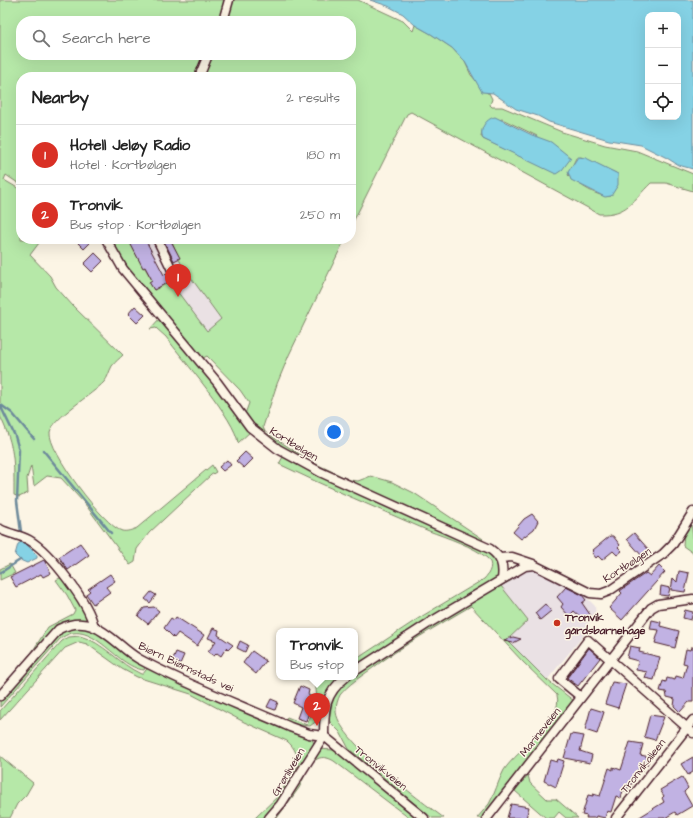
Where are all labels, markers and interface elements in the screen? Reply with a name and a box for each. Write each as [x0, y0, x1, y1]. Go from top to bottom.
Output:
map controls [645, 12, 681, 120]
button: + [645, 12, 681, 48]
search box [16, 16, 356, 60]
icon: search [30, 27, 52, 49]
text: Search here [62, 28, 151, 49]
button: − [645, 48, 681, 84]
button: locate [645, 84, 681, 120]
text: Nearby [32, 86, 89, 110]
text: 2 results [286, 89, 340, 107]
text: Hotell Jeløy Radio [70, 135, 190, 156]
text: 1 [44, 146, 46, 164]
text: 180 m [306, 146, 340, 164]
text: Hotel · Kortbølgen [70, 156, 176, 174]
text: Tronvik [70, 195, 123, 216]
text: 2 [41, 206, 49, 224]
text: 250 m [300, 206, 340, 224]
text: Bus stop · Kortbølgen [70, 216, 201, 234]
pin: 1 [165, 264, 191, 297]
your location [324, 422, 344, 442]
street label: Kortbølgen [266, 424, 322, 466]
street label: Kortbølgen [600, 544, 655, 587]
place label: Tronvik gårdsbarnehage [564, 610, 646, 640]
marker: Tronvik gårdsbarnehage [552, 618, 562, 628]
popup [276, 628, 358, 680]
text: Tronvik [290, 635, 343, 656]
street label: Biørn Biørnstads vei [136, 638, 236, 696]
text: Bus stop [290, 656, 344, 674]
pin: 2 [304, 693, 330, 726]
street label: Marineveien [516, 704, 564, 760]
street label: Tronvikalleen [617, 735, 669, 796]
street label: Tronvikveien [352, 742, 411, 794]
street label: Grønliveien [268, 745, 308, 799]

